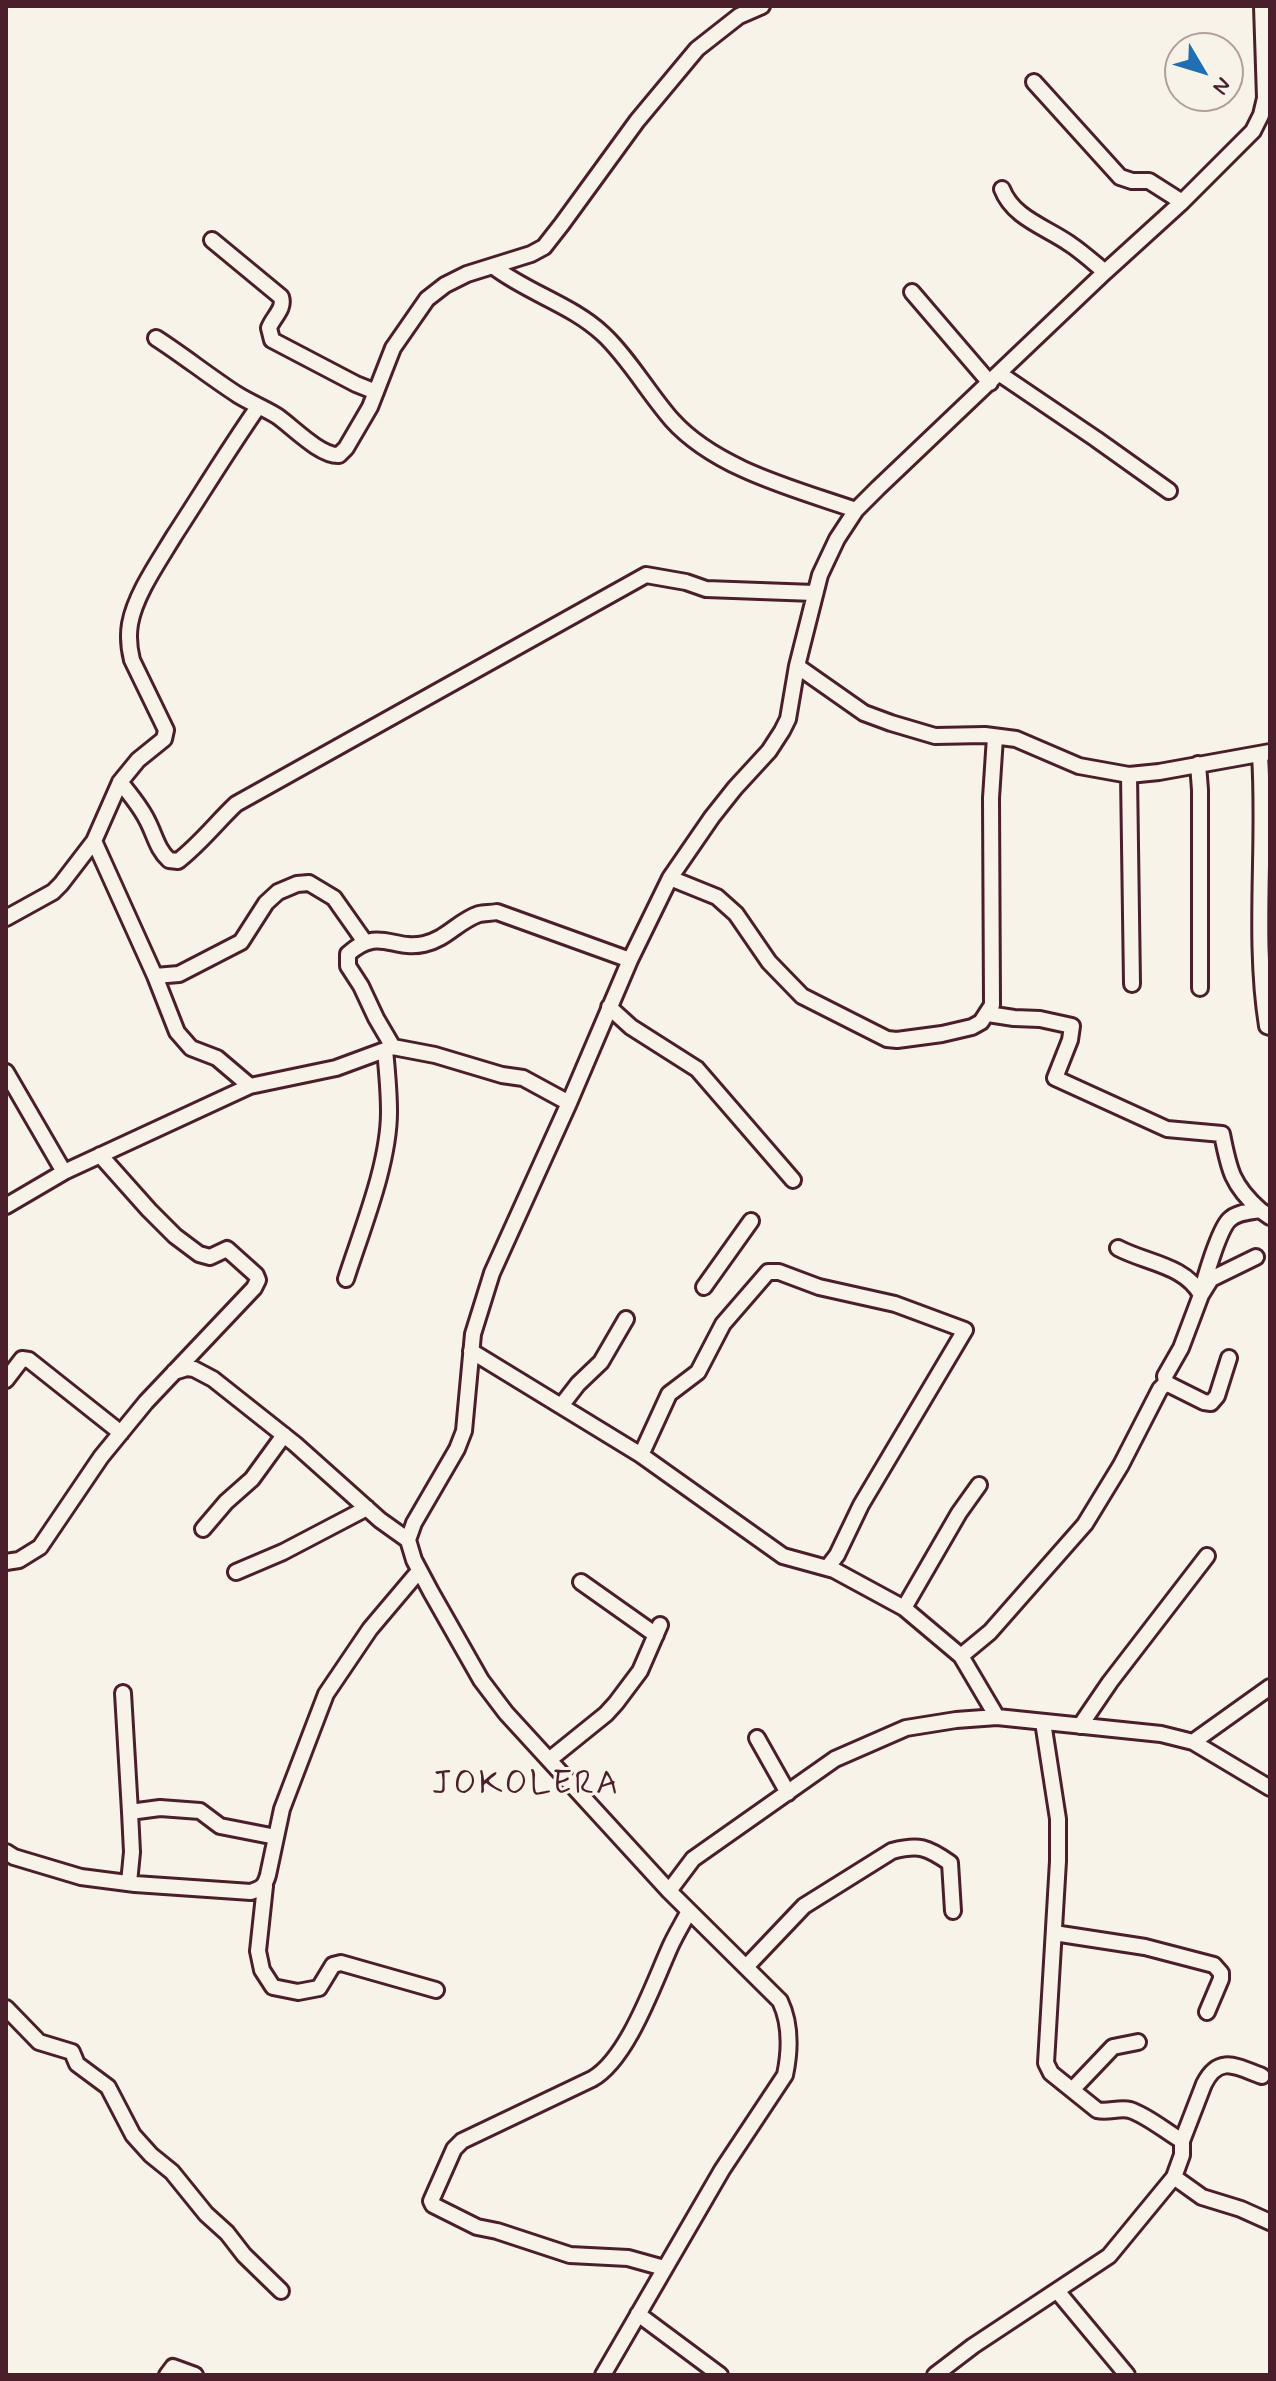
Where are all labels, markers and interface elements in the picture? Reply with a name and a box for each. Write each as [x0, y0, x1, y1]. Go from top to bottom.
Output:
north arrow [1164, 32, 1244, 112]
text: N [1206, 71, 1237, 100]
district label: JOKOLERA [433, 1766, 619, 1806]

